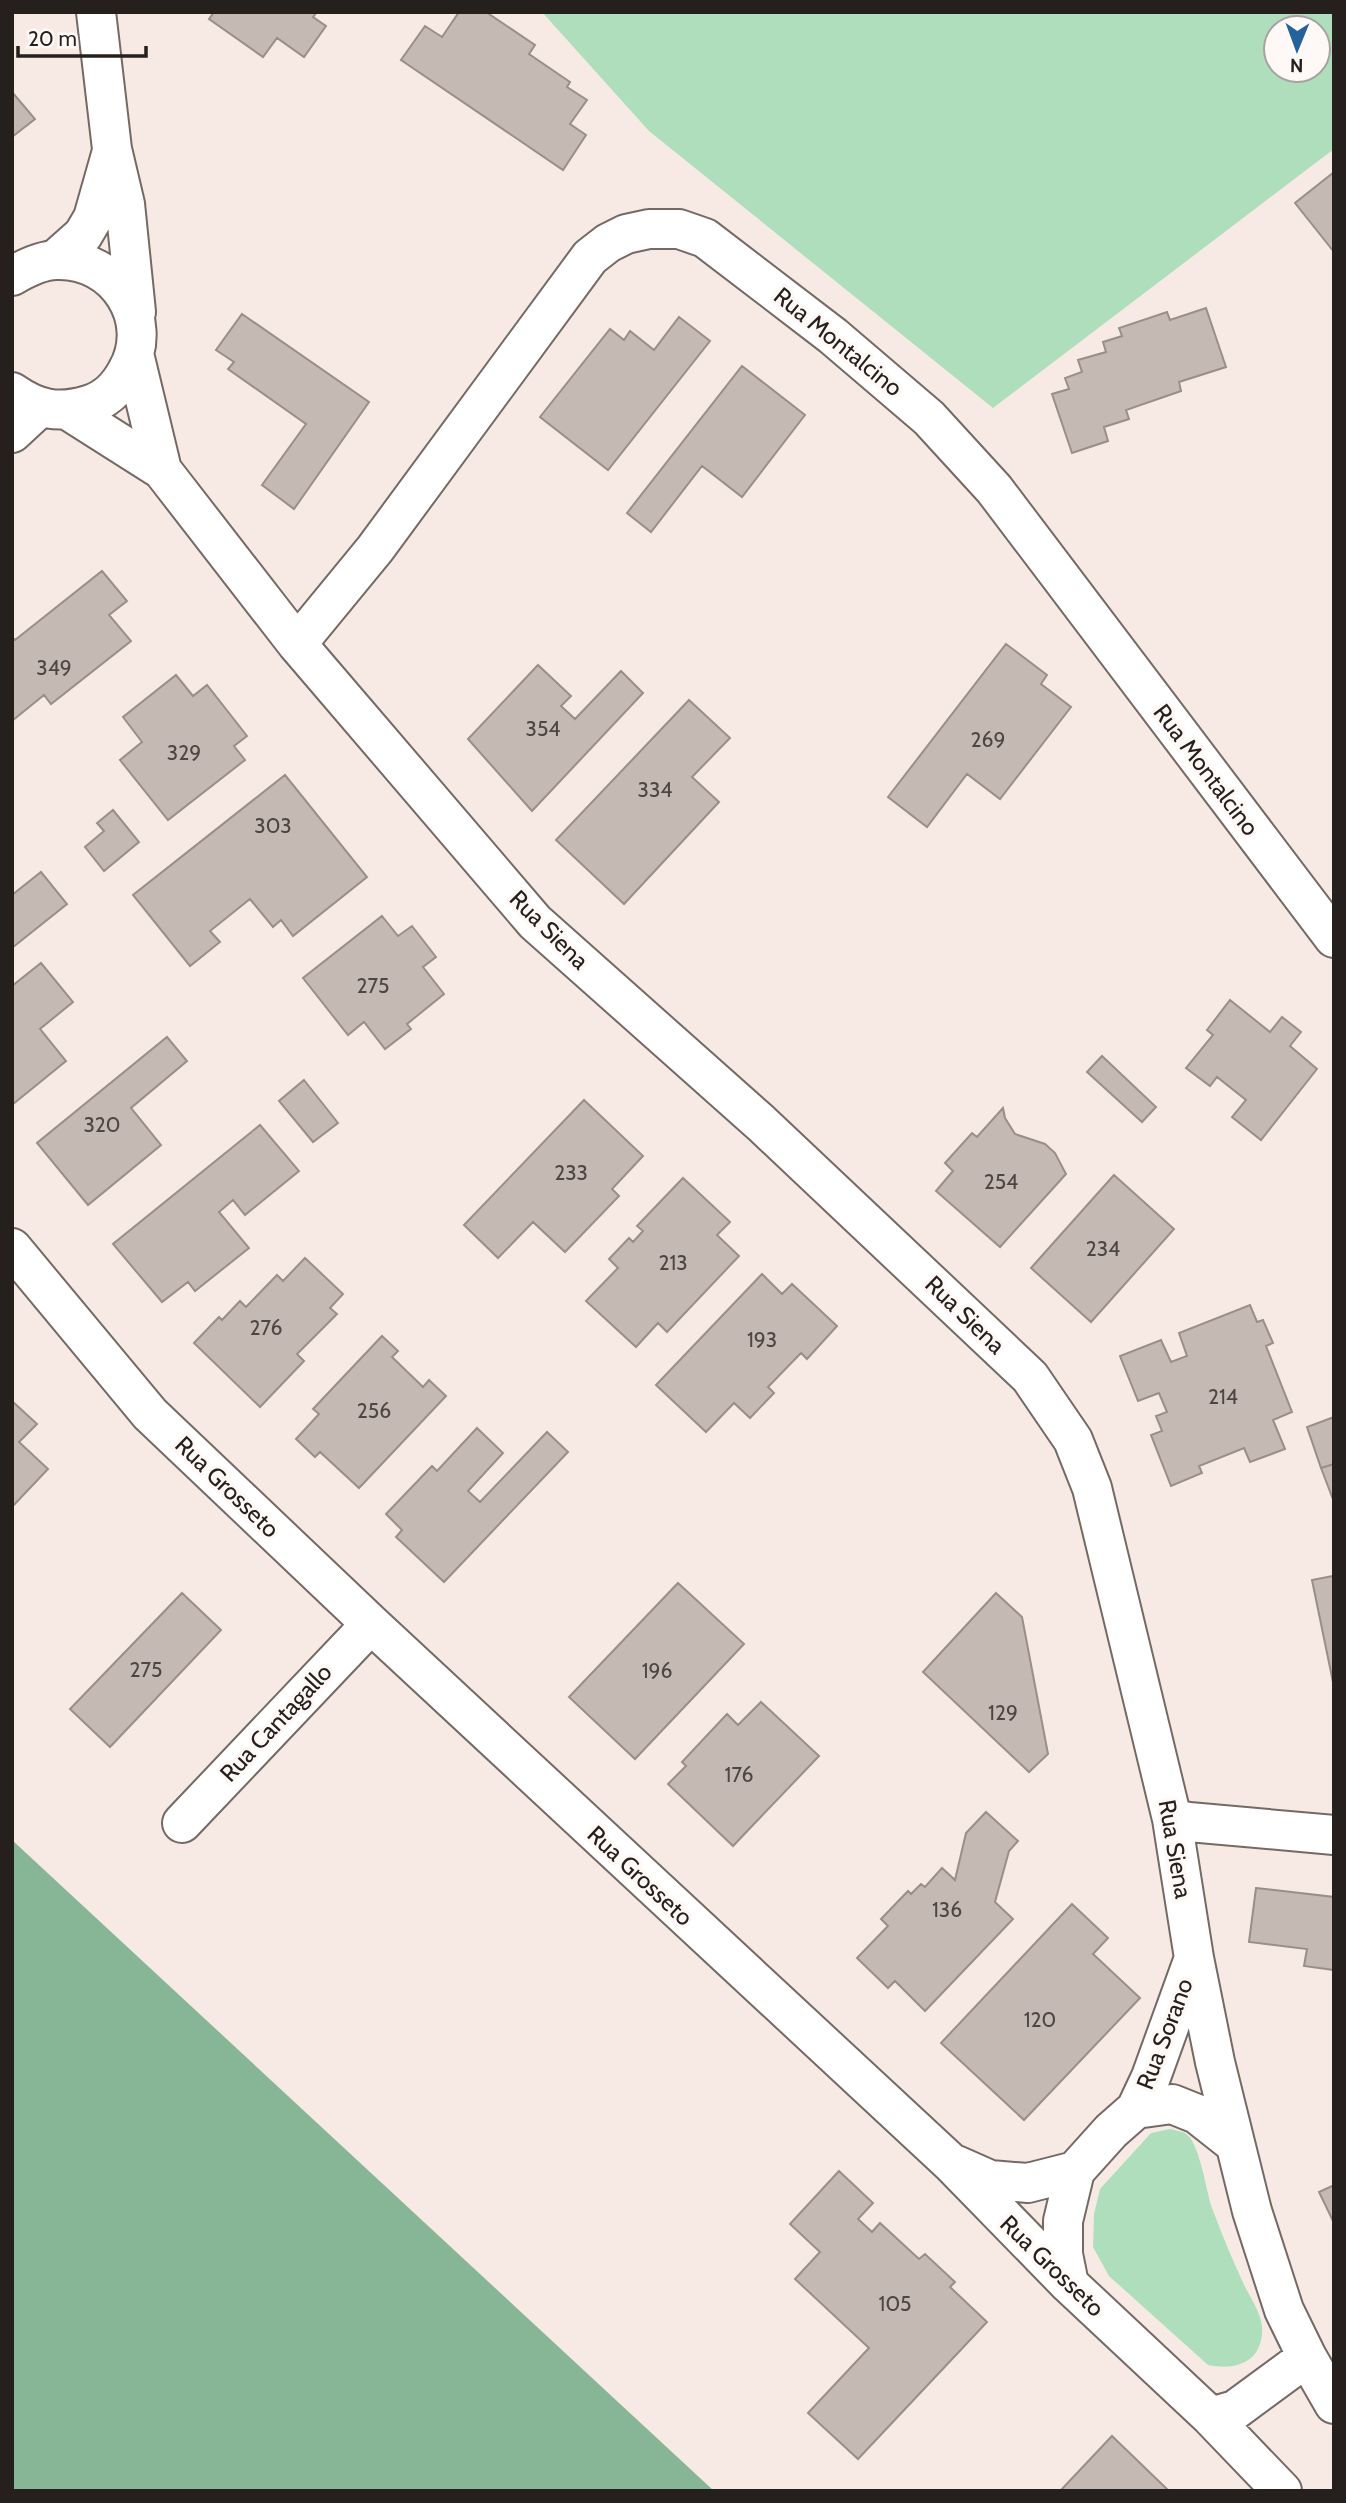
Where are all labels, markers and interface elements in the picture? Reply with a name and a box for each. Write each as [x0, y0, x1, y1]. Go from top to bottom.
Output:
scale bar [18, 14, 145, 58]
north arrow [1262, 14, 1332, 84]
text: 20 m [28, 26, 77, 51]
text: N [1290, 54, 1304, 77]
street label: Rua Montalcino [768, 281, 908, 402]
house number: 349 [36, 655, 72, 680]
street label: Rua Montalcino [1148, 698, 1265, 841]
house number: 354 [526, 716, 560, 741]
house number: 269 [971, 727, 1005, 752]
house number: 329 [167, 740, 201, 765]
house number: 334 [638, 777, 672, 802]
house number: 303 [254, 813, 292, 838]
street label: Rua Siena [504, 884, 595, 976]
house number: 275 [357, 973, 389, 998]
house number: 320 [83, 1112, 121, 1137]
house number: 233 [554, 1160, 588, 1185]
house number: 254 [984, 1169, 1018, 1194]
house number: 234 [1086, 1236, 1120, 1261]
house number: 213 [658, 1250, 688, 1275]
street label: Rua Siena [919, 1270, 1012, 1360]
house number: 276 [250, 1315, 283, 1340]
house number: 193 [747, 1327, 777, 1352]
house number: 214 [1208, 1384, 1238, 1409]
house number: 256 [357, 1398, 391, 1423]
street label: Rua Grosseto [169, 1430, 285, 1543]
house number: 275 [130, 1657, 162, 1682]
street label: Rua Cantagallo [214, 1658, 338, 1788]
house number: 196 [642, 1658, 672, 1683]
house number: 129 [988, 1700, 1018, 1725]
house number: 176 [725, 1762, 753, 1787]
street label: Rua Siena [1153, 1797, 1199, 1901]
street label: Rua Grosseto [582, 1820, 699, 1932]
house number: 136 [932, 1897, 962, 1922]
street label: Rua Sorano [1130, 1974, 1199, 2093]
house number: 120 [1024, 2007, 1056, 2032]
street label: Rua Grosseto [994, 2209, 1110, 2322]
house number: 105 [879, 2291, 911, 2316]

